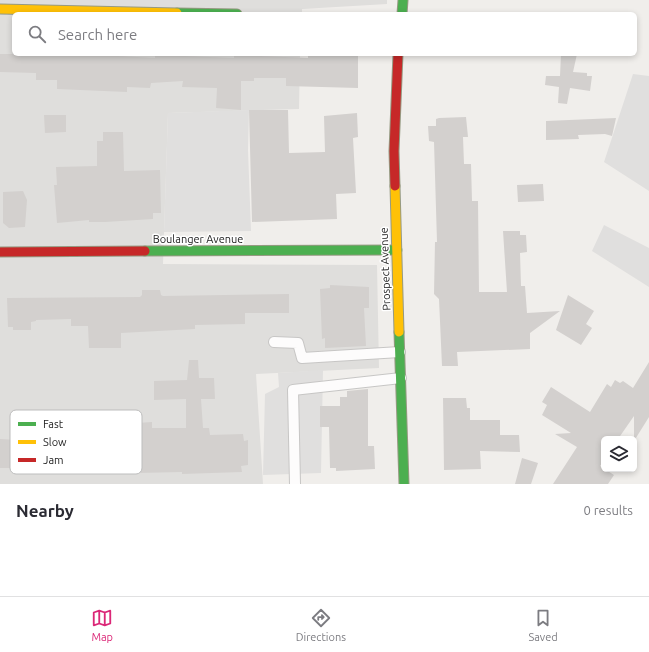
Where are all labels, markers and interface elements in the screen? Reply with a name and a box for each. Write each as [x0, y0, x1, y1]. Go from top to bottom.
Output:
search box [12, 12, 637, 56]
icon: search [26, 23, 48, 45]
text: Search here [58, 26, 137, 43]
street label: Prospect Avenue [378, 227, 392, 311]
street label: Boulanger Avenue [153, 233, 243, 245]
legend [10, 410, 142, 474]
text: Fast [43, 418, 64, 430]
text: Slow [43, 436, 67, 448]
map controls [601, 436, 637, 472]
button: layers [601, 436, 637, 472]
text: Jam [43, 454, 64, 466]
text: Nearby [16, 501, 74, 520]
text: 0 results [583, 503, 633, 517]
tab: Map [91, 607, 113, 643]
tab: Directions [296, 607, 346, 643]
tab: Saved [528, 607, 558, 643]

